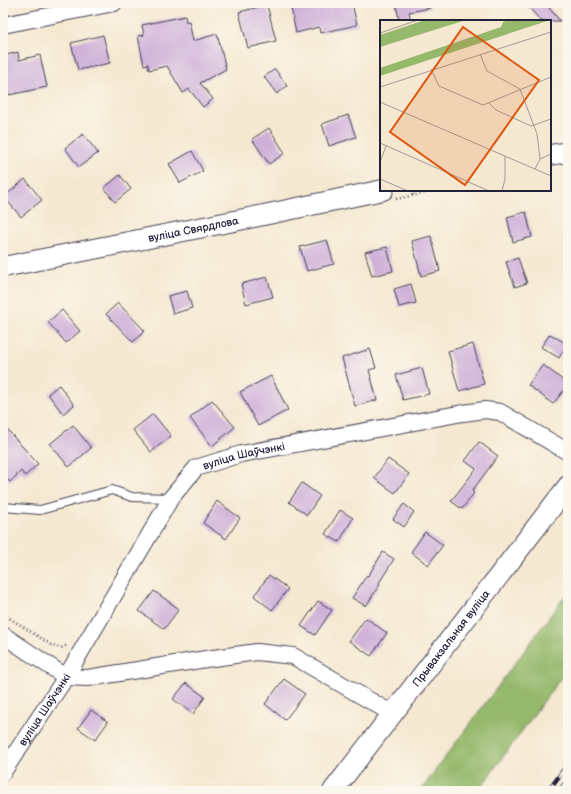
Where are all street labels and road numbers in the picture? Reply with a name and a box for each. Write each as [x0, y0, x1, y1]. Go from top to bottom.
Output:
street label: вуліца Свярдлова [147, 214, 240, 245]
street label: вуліца Шаўчэнкі [201, 440, 286, 473]
street label: Прывакзальная вуліца [410, 587, 493, 689]
street label: вуліца Шаўчэнкі [16, 671, 74, 748]

